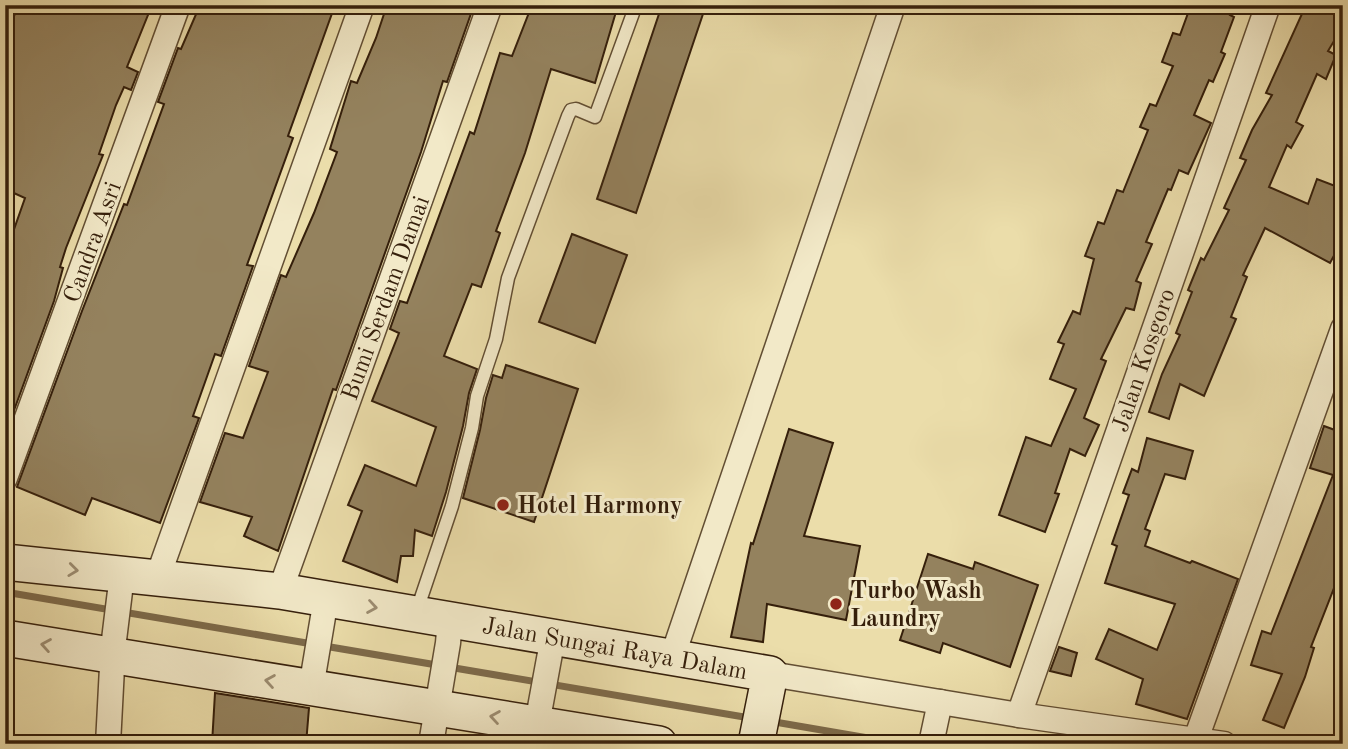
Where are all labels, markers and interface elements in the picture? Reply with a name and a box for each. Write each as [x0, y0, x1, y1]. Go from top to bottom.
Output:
street label: Candra Asri [61, 179, 127, 306]
street label: Bumi Serdam Damai [339, 193, 435, 404]
street label: Jalan Kosgoro [1109, 286, 1181, 435]
place label: Hotel Harmony [517, 495, 683, 519]
marker: Hotel Harmony [495, 497, 511, 513]
one-way arrow [67, 562, 79, 577]
place label: Turbo Wash Laundry [850, 580, 982, 632]
marker: Turbo Wash Laundry [828, 596, 844, 612]
one-way arrow [366, 599, 378, 614]
street label: Jalan Sungai Raya Dalam [480, 615, 749, 685]
one-way arrow [40, 638, 52, 653]
one-way arrow [265, 674, 276, 689]
one-way arrow [489, 710, 501, 725]

